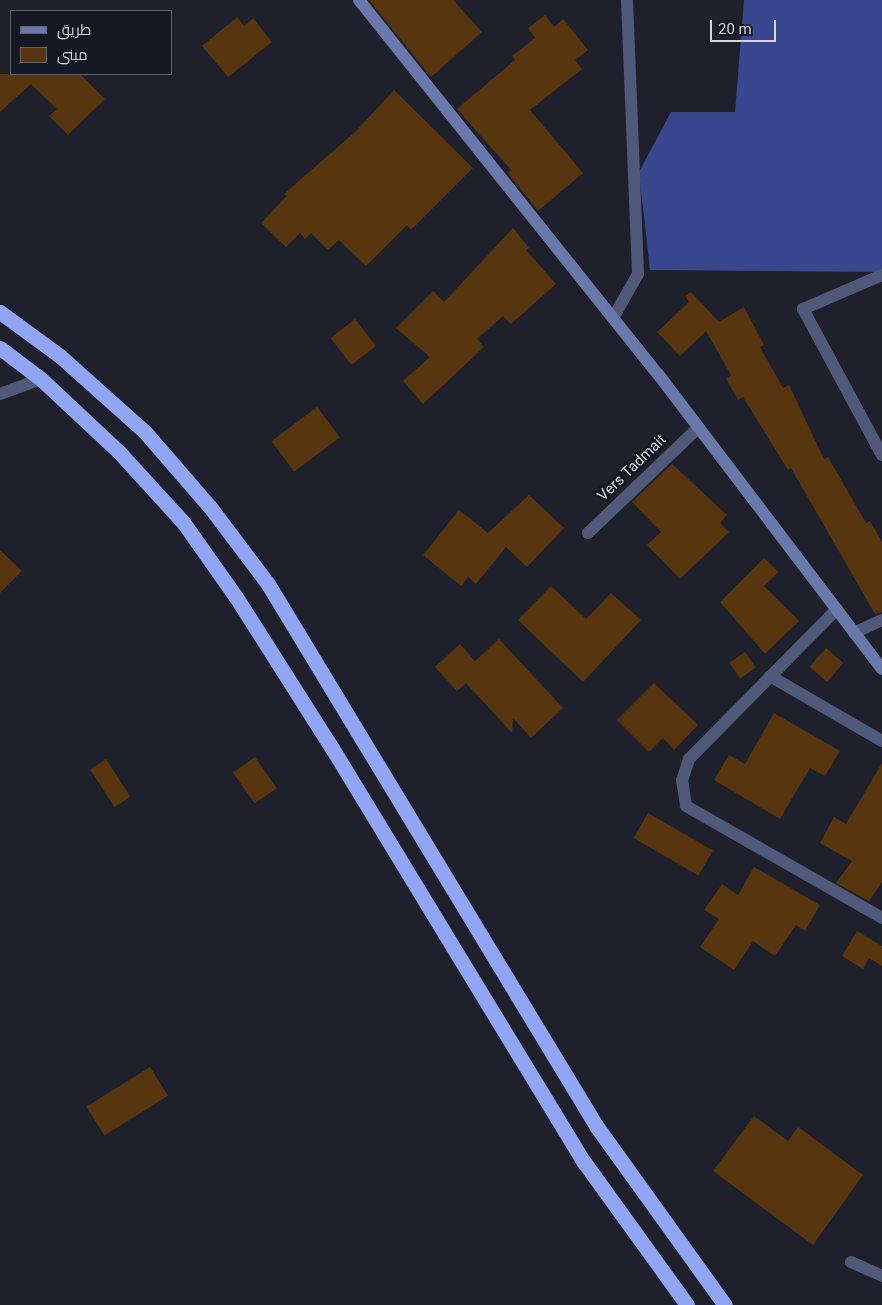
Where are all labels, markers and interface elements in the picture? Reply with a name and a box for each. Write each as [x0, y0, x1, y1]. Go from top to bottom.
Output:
legend [10, 10, 172, 75]
scale bar [712, 10, 778, 42]
text: 20 m [718, 20, 752, 38]
text: طريق [57, 21, 91, 39]
text: مبنى [57, 46, 88, 64]
street label: Vers Tadmait [594, 431, 670, 505]

